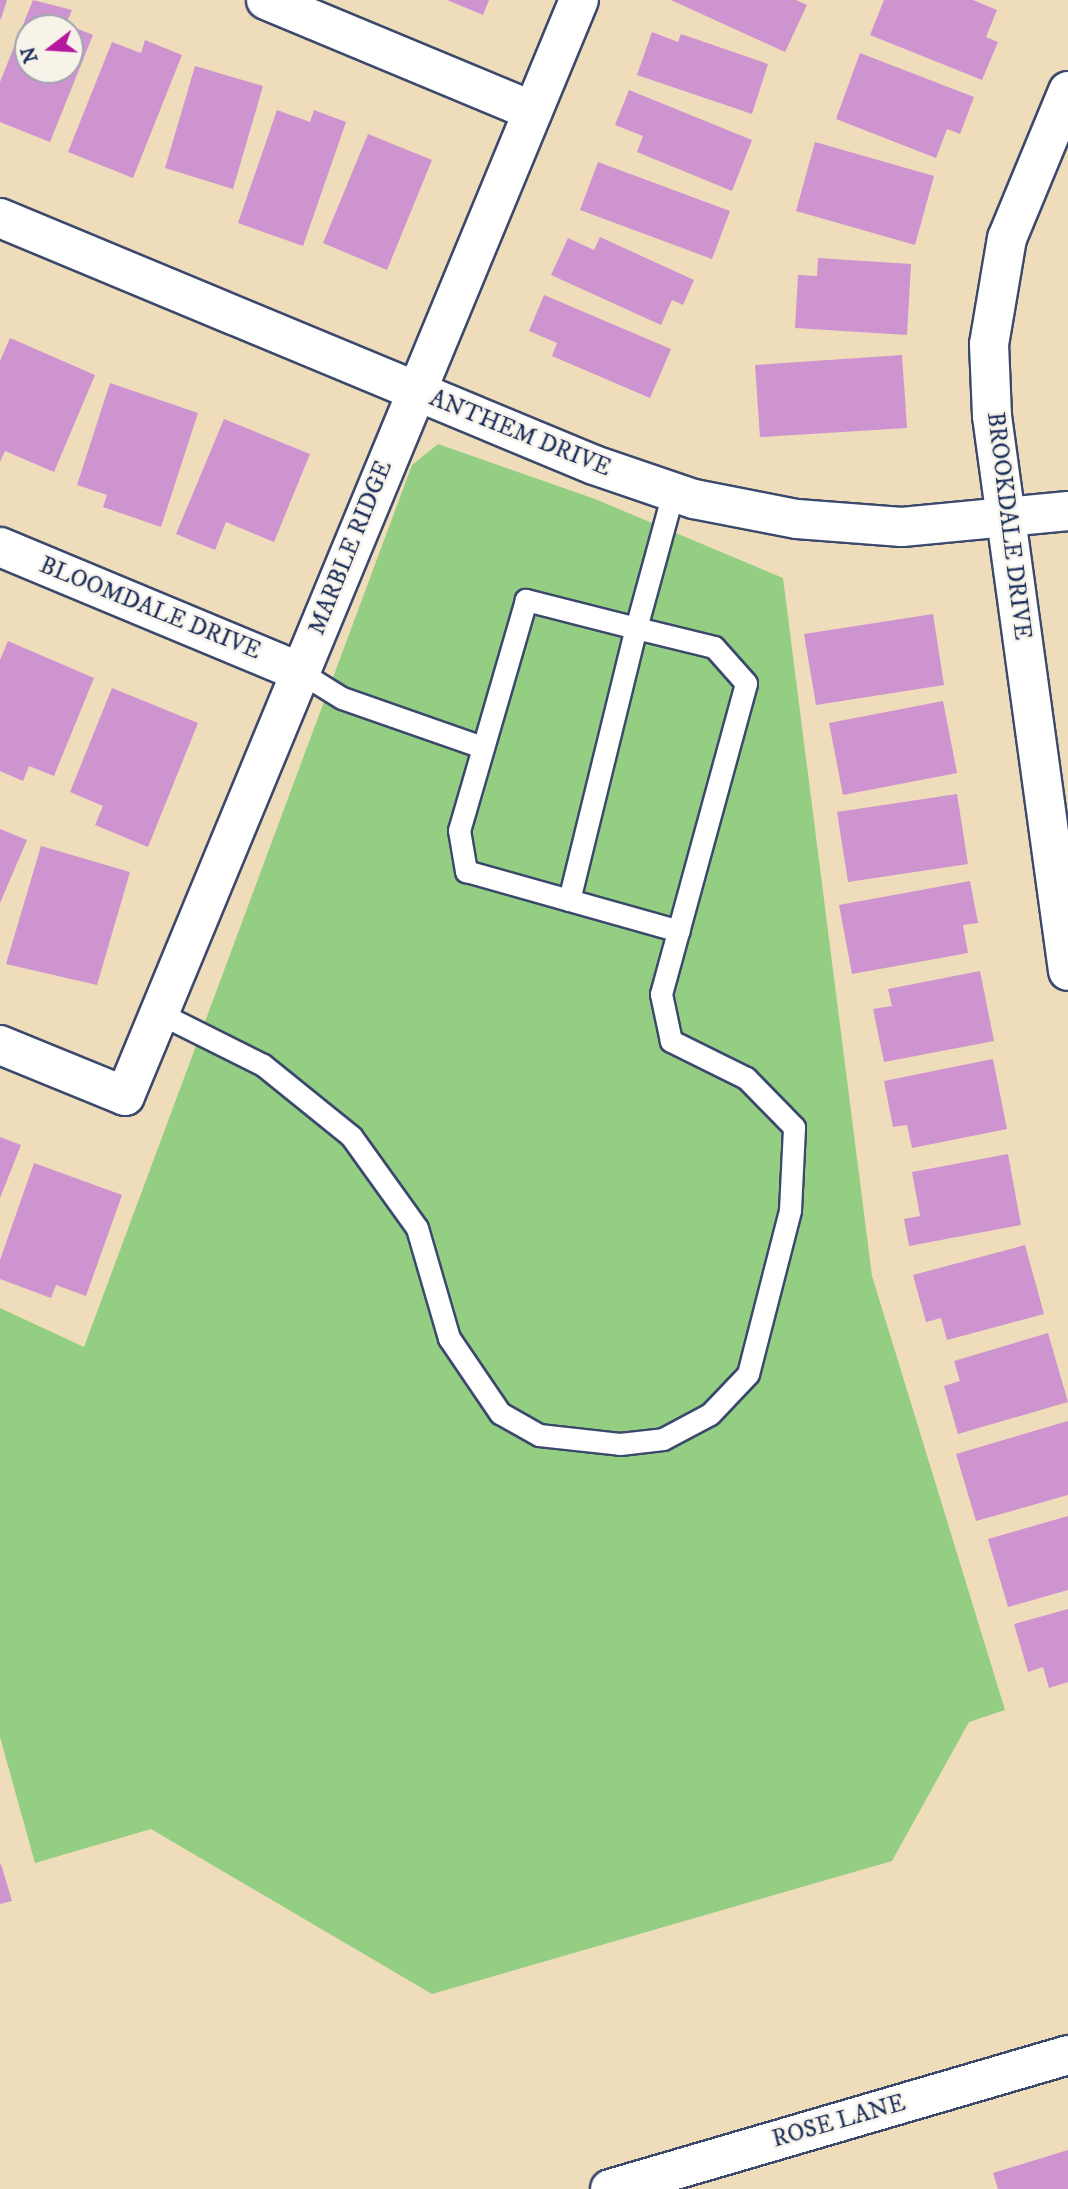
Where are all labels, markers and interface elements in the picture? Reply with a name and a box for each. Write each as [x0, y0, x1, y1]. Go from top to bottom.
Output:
north arrow [14, 14, 84, 84]
text: N [17, 44, 44, 66]
street label: ANTHEM DRIVE [425, 384, 615, 484]
street label: BROOKDALE DRIVE [980, 410, 1036, 642]
street label: MARBLE RIDGE [303, 457, 399, 639]
street label: BLOOMDALE DRIVE [35, 551, 265, 667]
street label: ROSE LANE [769, 2089, 909, 2155]

